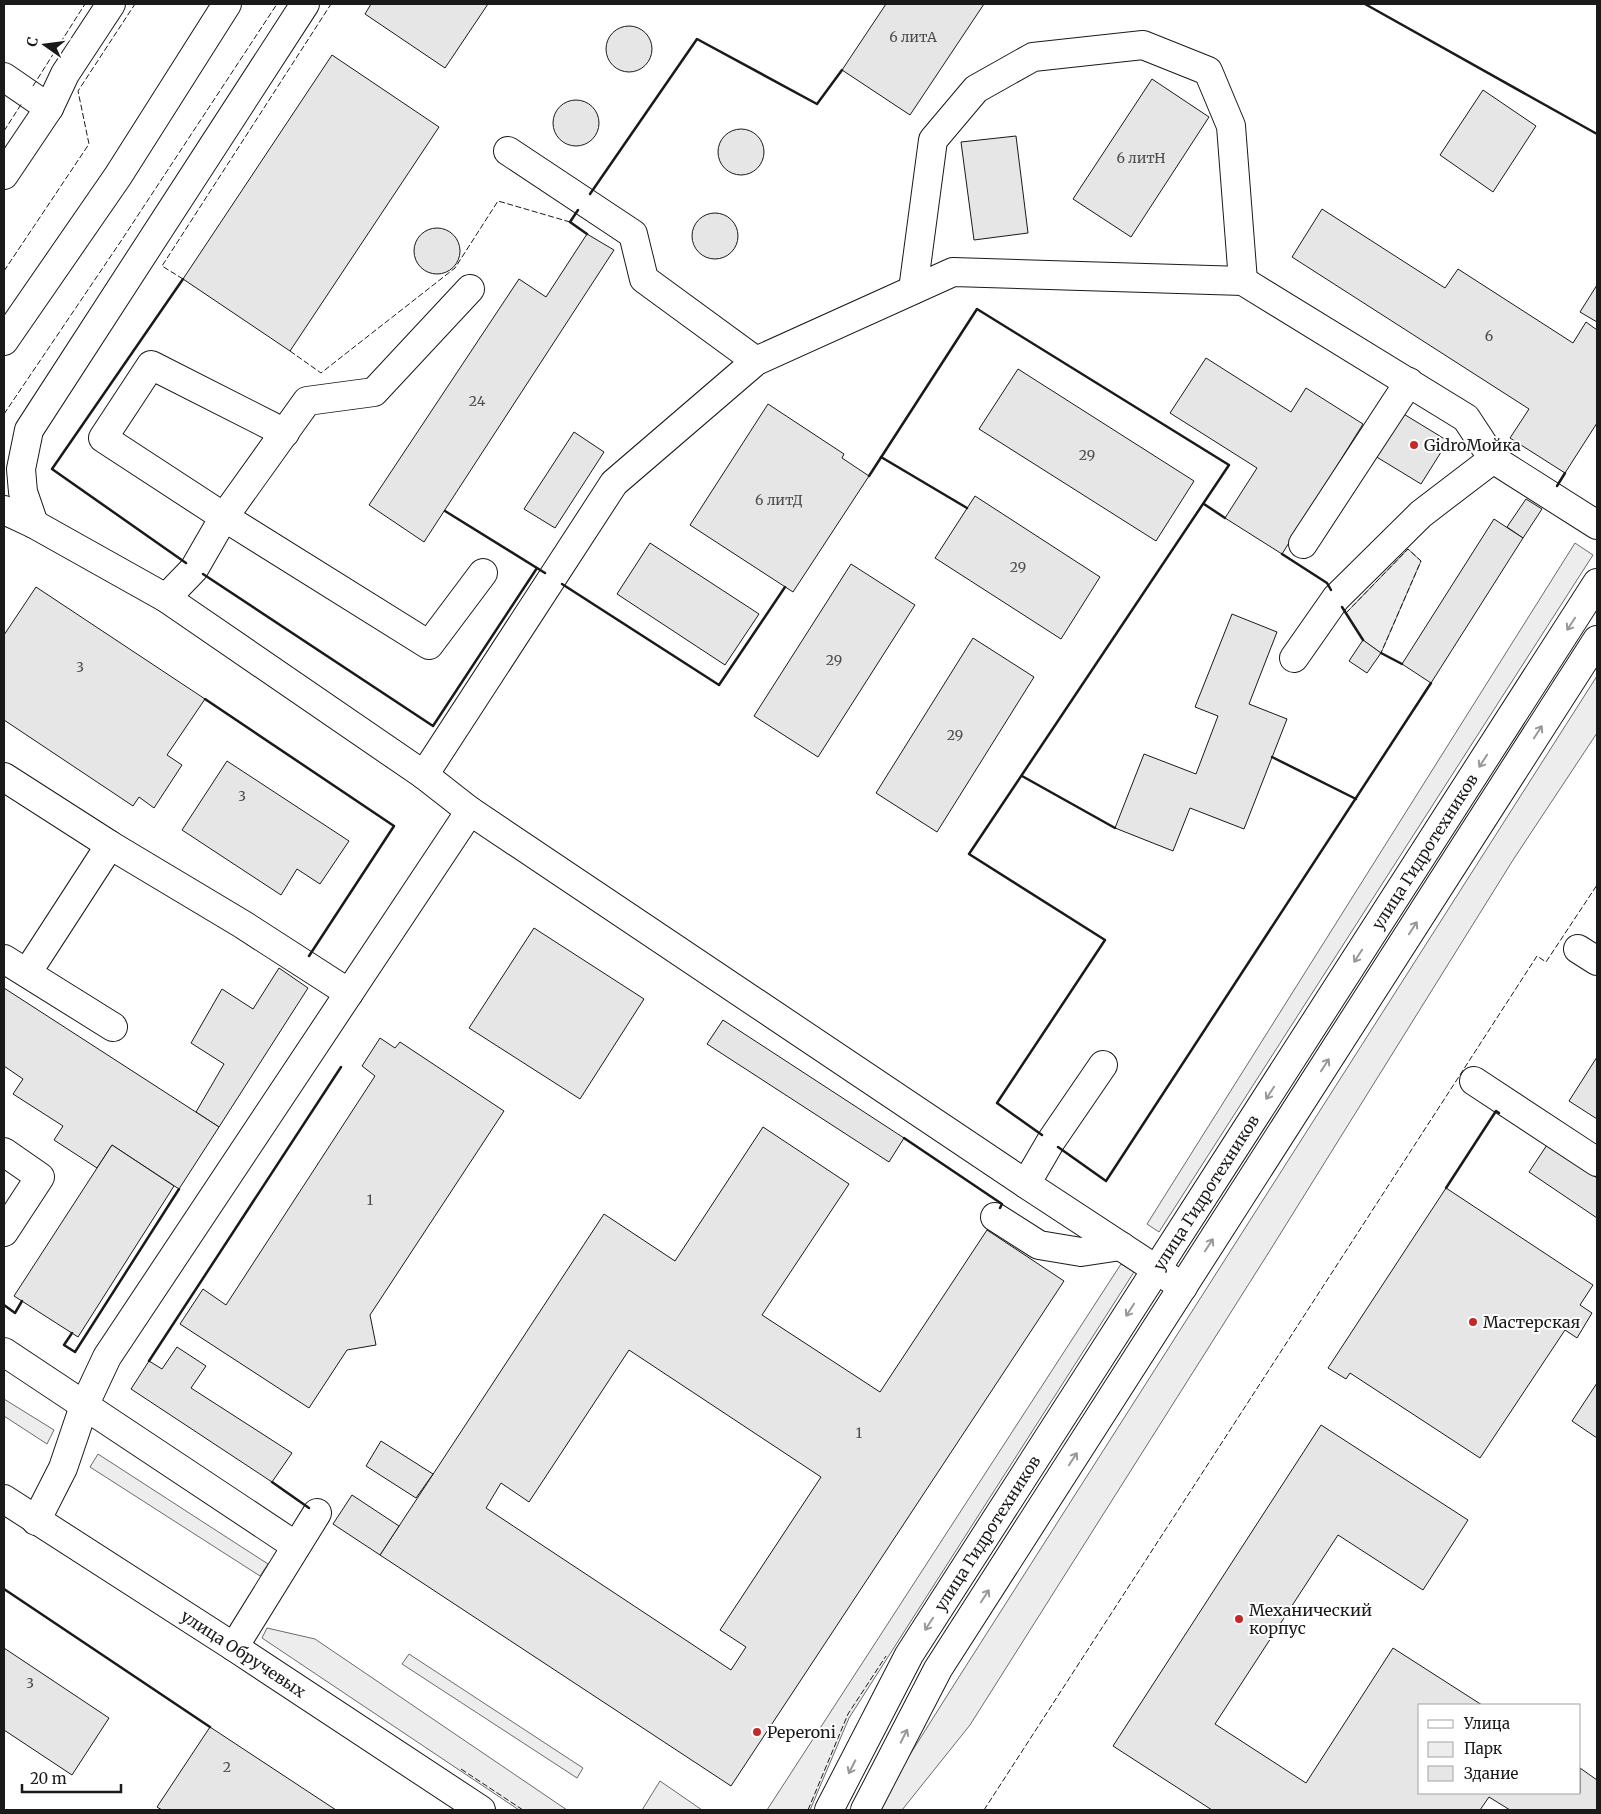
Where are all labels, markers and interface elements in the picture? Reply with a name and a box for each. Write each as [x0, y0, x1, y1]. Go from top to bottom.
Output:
north arrow [20, 20, 70, 70]
house number: 6 литА [889, 28, 937, 46]
text: С [23, 35, 42, 49]
house number: 6 литН [1116, 149, 1166, 167]
house number: 6 [1485, 327, 1493, 345]
house number: 24 [469, 392, 486, 410]
place label: GidroМойка [1424, 435, 1521, 455]
marker: GidroМойка [1408, 439, 1420, 451]
house number: 29 [1079, 446, 1095, 464]
house number: 6 литД [755, 491, 803, 509]
house number: 29 [1010, 558, 1026, 576]
one-way arrow [1566, 616, 1576, 630]
house number: 29 [826, 651, 842, 669]
house number: 3 [76, 658, 84, 676]
one-way arrow [1533, 725, 1544, 739]
house number: 29 [947, 726, 963, 744]
one-way arrow [1478, 753, 1488, 767]
street label: улица Гидротехников [1367, 770, 1482, 933]
house number: 3 [238, 787, 246, 805]
one-way arrow [1408, 921, 1418, 935]
one-way arrow [1352, 949, 1362, 963]
one-way arrow [1320, 1058, 1330, 1072]
one-way arrow [1265, 1086, 1275, 1100]
street label: улица Гидротехников [1148, 1111, 1263, 1274]
house number: 1 [367, 1191, 373, 1209]
one-way arrow [1204, 1239, 1214, 1253]
one-way arrow [1125, 1303, 1135, 1317]
place label: Мастерская [1483, 1312, 1580, 1332]
marker: Мастерская [1467, 1316, 1479, 1328]
house number: 1 [856, 1424, 862, 1442]
street label: улица Гидротехников [930, 1452, 1044, 1615]
one-way arrow [1068, 1452, 1078, 1466]
one-way arrow [981, 1589, 991, 1603]
place label: Механический корпус [1249, 1600, 1372, 1638]
street label: улица Обручевых [177, 1606, 310, 1702]
marker: Механический корпус [1233, 1613, 1245, 1625]
one-way arrow [924, 1616, 934, 1630]
house number: 3 [26, 1674, 34, 1692]
legend [1418, 1704, 1581, 1794]
text: Улица [1463, 1714, 1510, 1733]
place label: Peperoni [767, 1722, 836, 1742]
marker: Peperoni [751, 1726, 763, 1738]
one-way arrow [900, 1729, 909, 1744]
text: Парк [1464, 1739, 1503, 1758]
house number: 2 [223, 1758, 231, 1776]
one-way arrow [847, 1759, 857, 1774]
scale bar [22, 1762, 121, 1794]
text: Здание [1464, 1764, 1518, 1783]
text: 20 m [30, 1769, 67, 1788]

